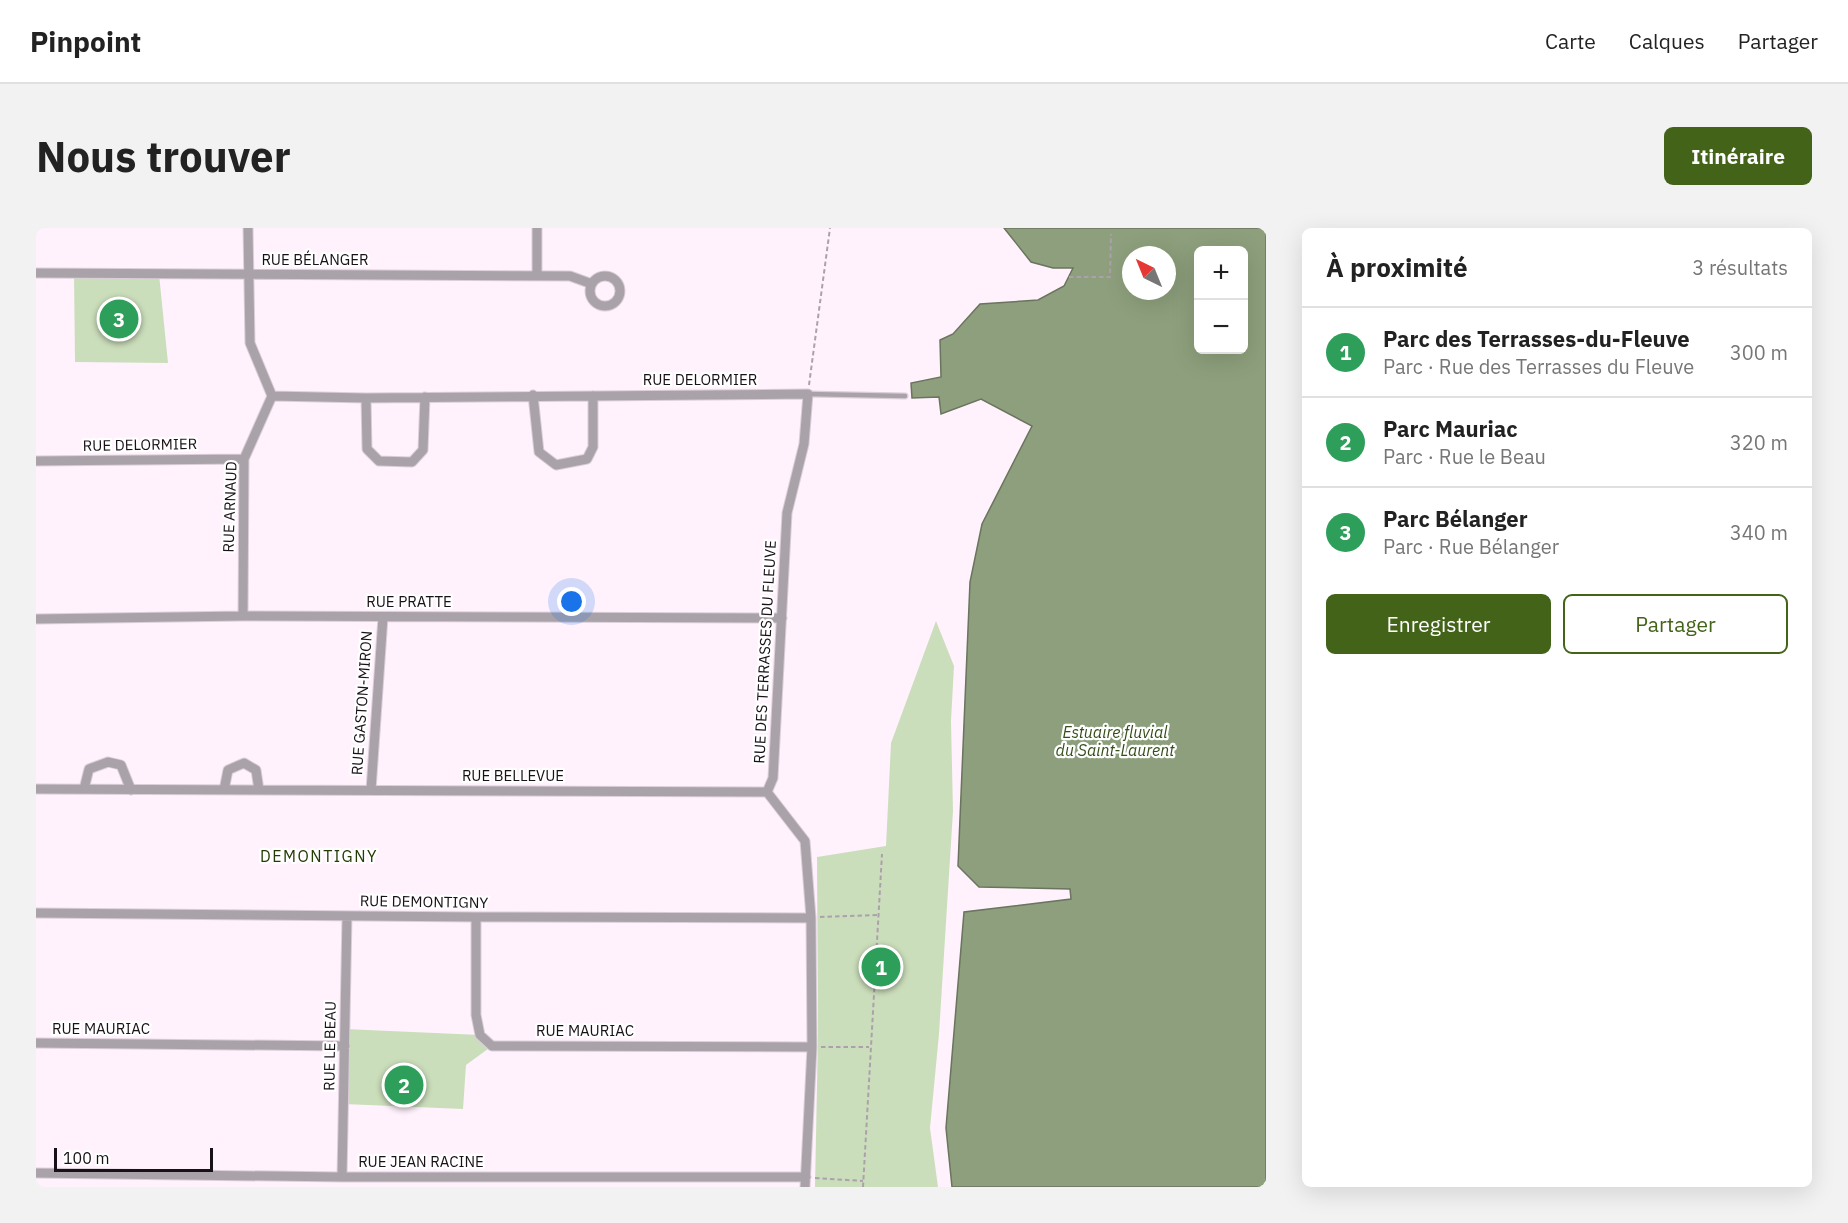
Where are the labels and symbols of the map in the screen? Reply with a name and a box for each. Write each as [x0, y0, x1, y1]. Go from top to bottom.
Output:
north arrow [1122, 246, 1176, 300]
street label: RUE BÉLANGER [261, 250, 369, 269]
pin: 3 [100, 296, 139, 341]
street label: RUE DELORMIER [643, 370, 757, 389]
street label: RUE DELORMIER [83, 434, 197, 455]
street label: RUE ARNAUD [218, 461, 241, 553]
street label: RUE DES TERRASSES DU FLEUVE [749, 540, 780, 764]
your location [557, 587, 586, 616]
street label: RUE PRATTE [366, 592, 452, 611]
street label: RUE GASTON-MIRON [347, 630, 376, 776]
water label: Estuaire fluvial du Saint-Laurent [1056, 722, 1175, 760]
street label: RUE BELLEVUE [462, 766, 564, 785]
district label: DEMONTIGNY [260, 846, 378, 866]
street label: RUE DEMONTIGNY [360, 891, 489, 912]
pin: 1 [862, 944, 900, 990]
street label: RUE LE BEAU [319, 1001, 340, 1091]
street label: RUE MAURIAC [52, 1019, 150, 1038]
street label: RUE MAURIAC [536, 1021, 634, 1040]
pin: 2 [384, 1062, 424, 1108]
scale bar [54, 1145, 213, 1172]
street label: RUE JEAN RACINE [358, 1152, 484, 1171]

